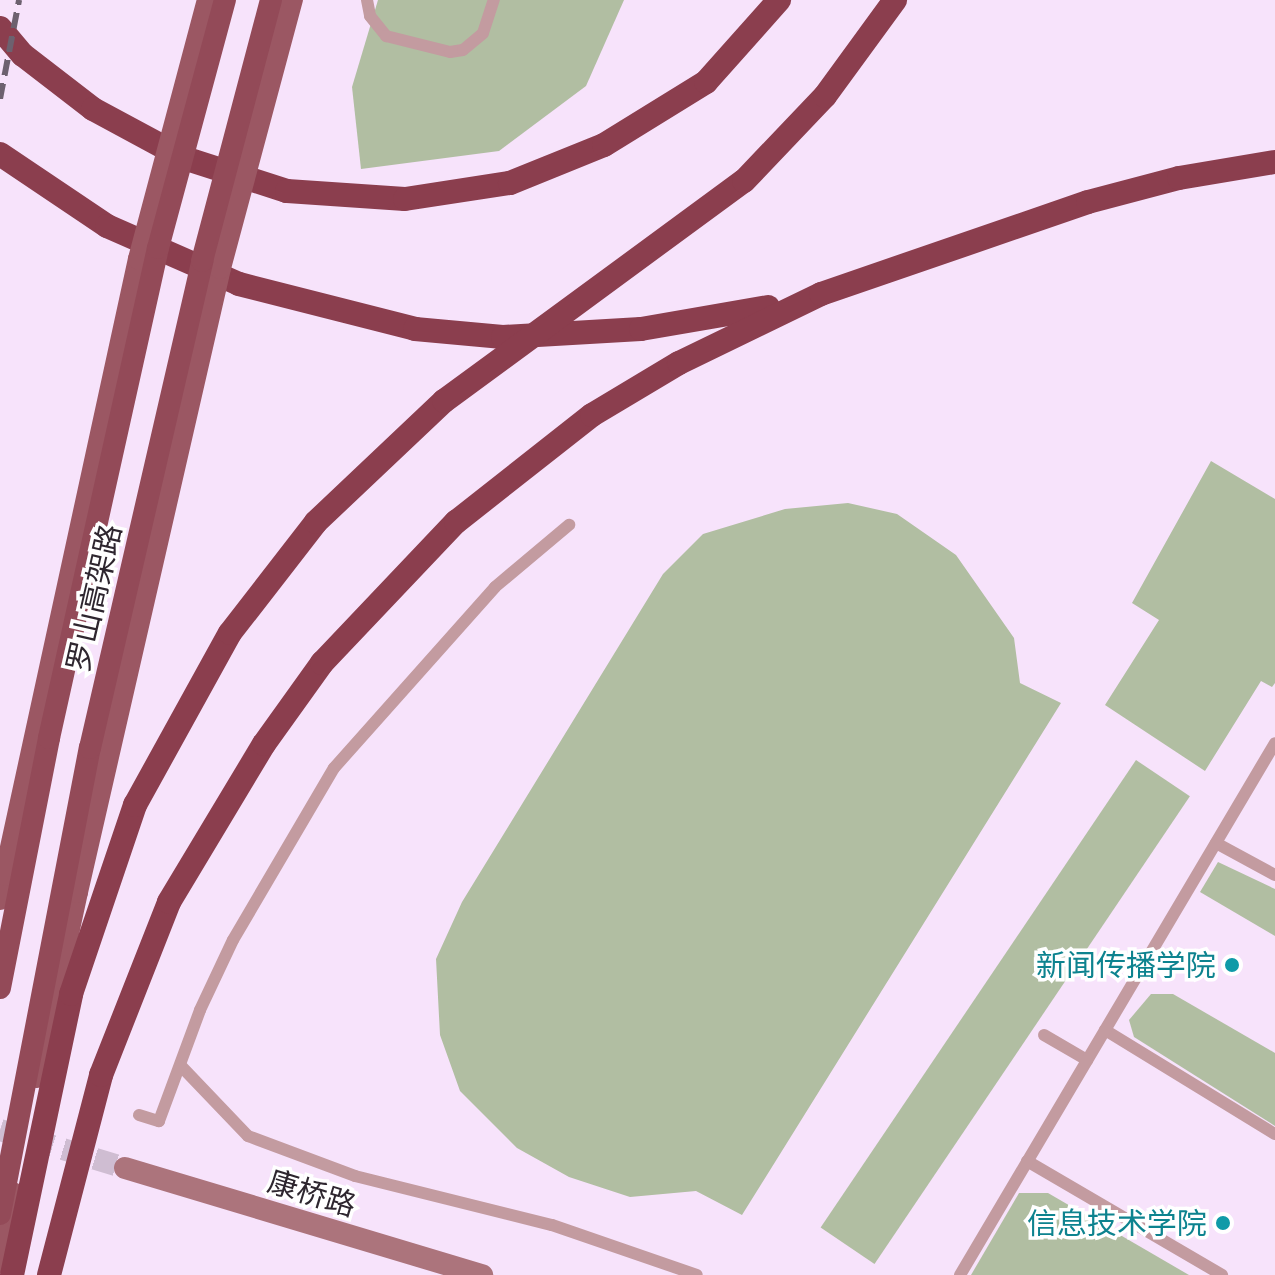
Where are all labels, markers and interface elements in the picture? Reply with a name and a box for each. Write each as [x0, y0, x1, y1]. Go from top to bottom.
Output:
street label: 罗山高架路 [60, 521, 128, 675]
place label: 新闻传播学院 [1036, 947, 1216, 983]
marker: 新闻传播学院 [1223, 956, 1241, 974]
street label: 康桥路 [264, 1163, 360, 1223]
place label: 信息技术学院 [1027, 1205, 1207, 1241]
marker: 信息技术学院 [1214, 1214, 1232, 1232]

